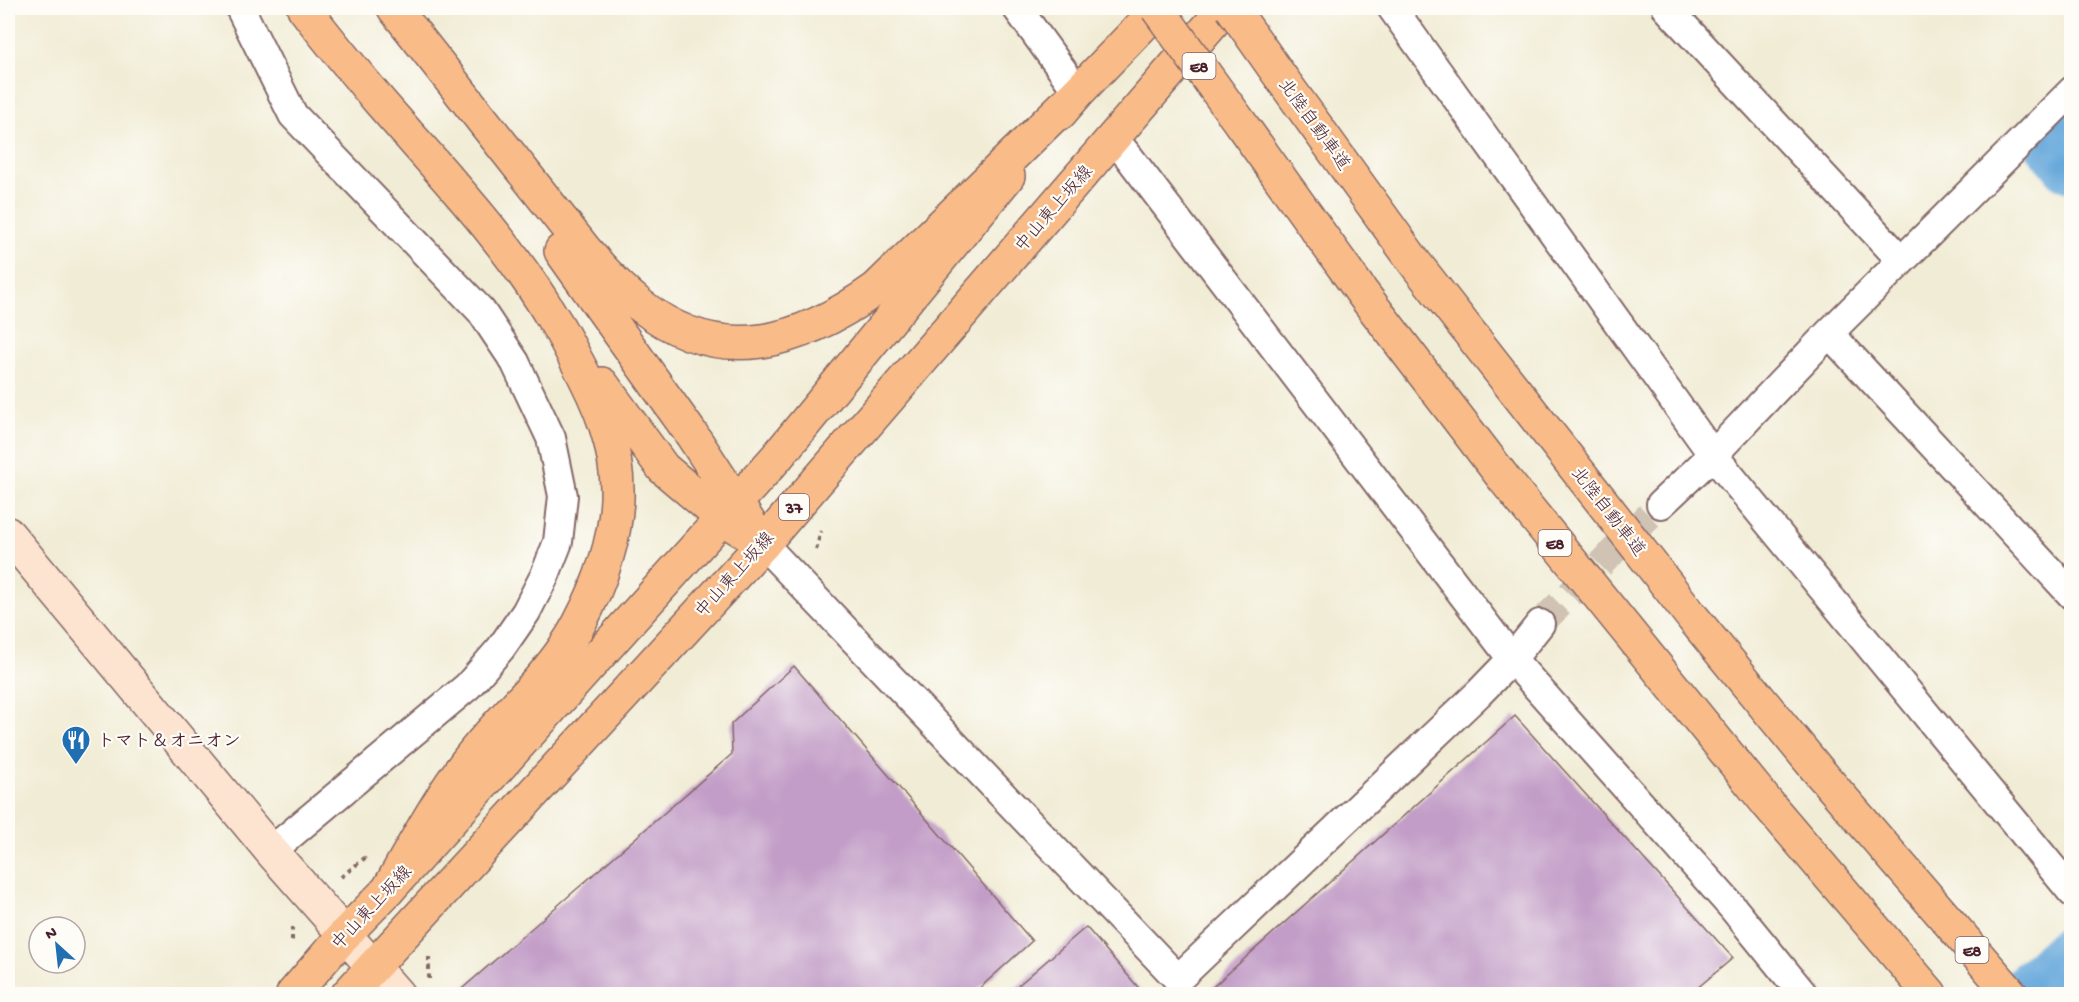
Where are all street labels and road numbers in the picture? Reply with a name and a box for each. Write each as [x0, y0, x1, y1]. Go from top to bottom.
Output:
road number: E8 [1182, 53, 1216, 79]
street label: 北陸自動車道 [1273, 75, 1354, 175]
street label: 中山東上坂線 [1011, 161, 1098, 257]
street label: 北陸自動車道 [1566, 463, 1649, 562]
road number: 37 [779, 494, 809, 520]
street label: 中山東上坂線 [691, 528, 780, 623]
road number: E8 [1538, 530, 1572, 556]
street label: 中山東上坂線 [328, 861, 417, 955]
road number: E8 [1956, 937, 1988, 963]

